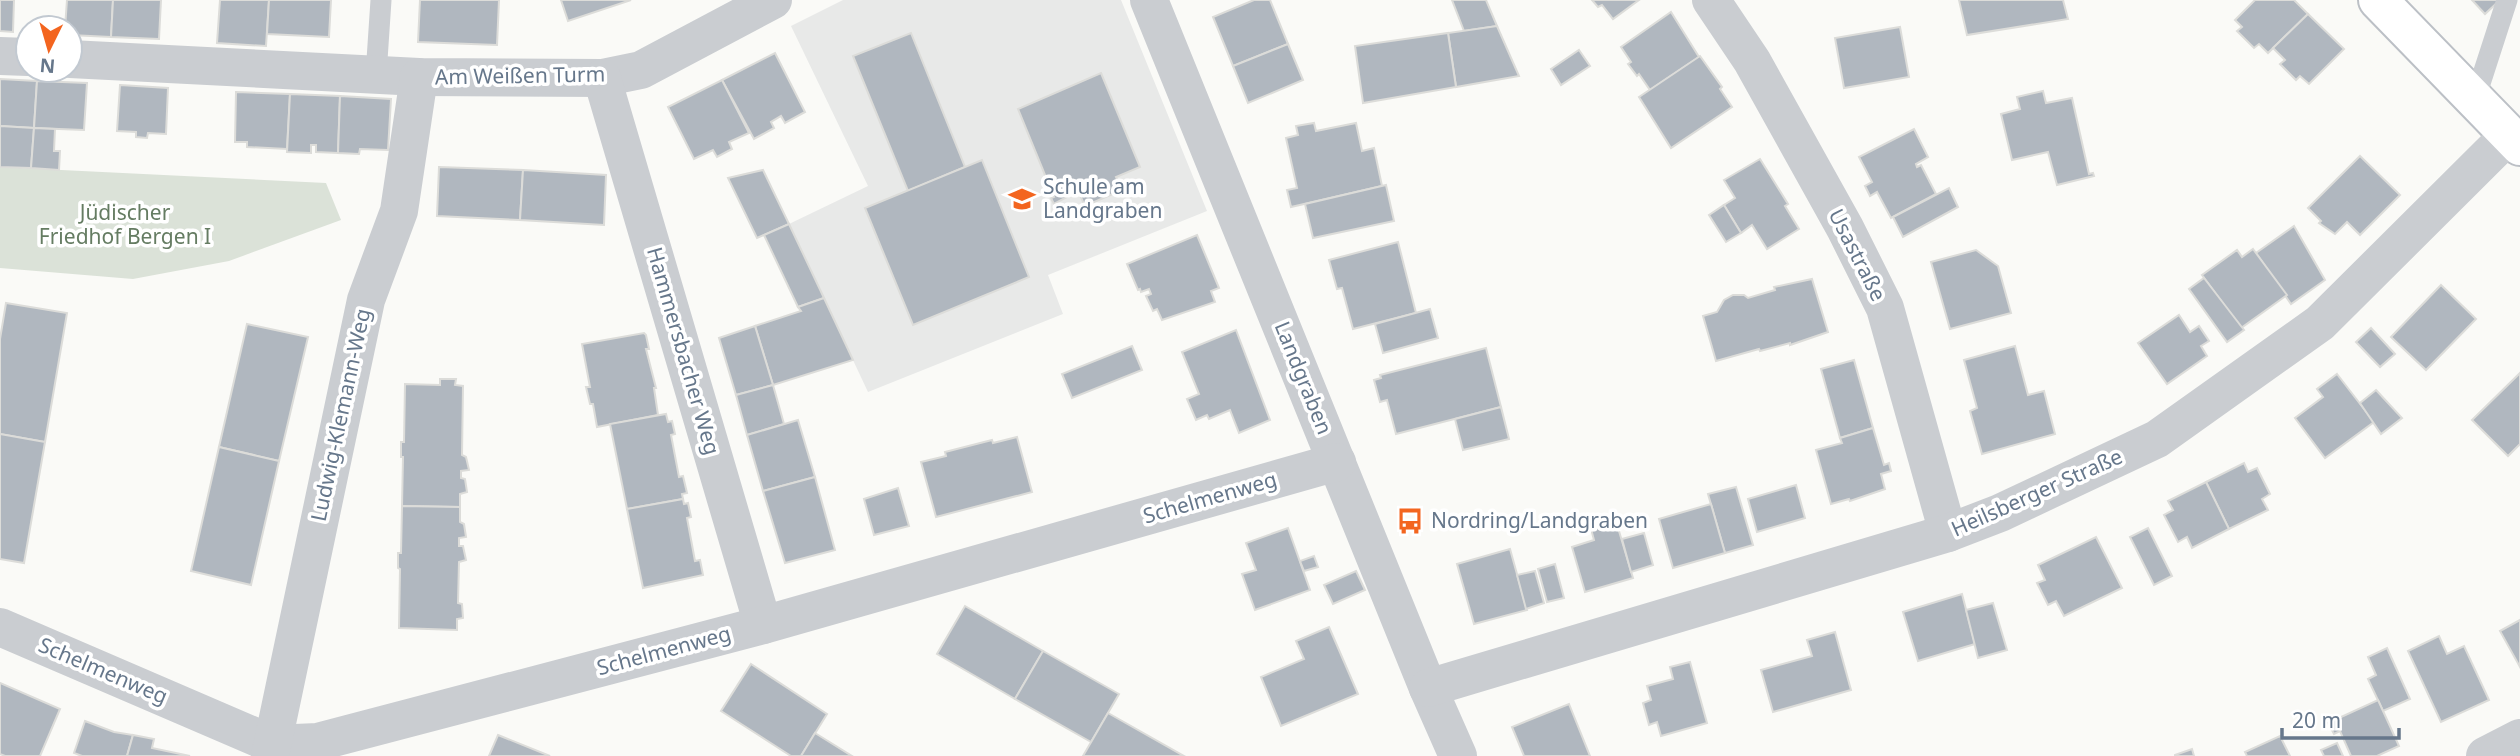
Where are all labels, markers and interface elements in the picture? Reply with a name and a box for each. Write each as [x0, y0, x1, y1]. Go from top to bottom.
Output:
north arrow [14, 14, 84, 84]
text: N [39, 52, 56, 80]
street label: Am Weißen Turm [435, 60, 605, 90]
place label: Schule am Landgraben [1043, 172, 1162, 224]
school or university icon: Schule am Landgraben [1007, 184, 1037, 214]
park label: Jüdischer Friedhof Bergen I [39, 198, 211, 250]
street label: Usastraße [1823, 204, 1893, 305]
street label: Hammersbacher Weg [641, 244, 727, 458]
street label: Ludwig-Klemann-Weg [304, 306, 376, 524]
street label: Landgraben [1269, 317, 1339, 438]
street label: Heilsberger Straße [1947, 442, 2127, 542]
street label: Schelmenweg [1140, 465, 1280, 529]
bus stop icon: Nordring/Landgraben [1395, 506, 1425, 536]
place label: Nordring/Landgraben [1431, 506, 1648, 534]
street label: Schelmenweg [594, 619, 734, 681]
street label: Schelmenweg [35, 630, 172, 710]
scale bar [2282, 696, 2399, 740]
text: 20 m [2292, 706, 2341, 734]

